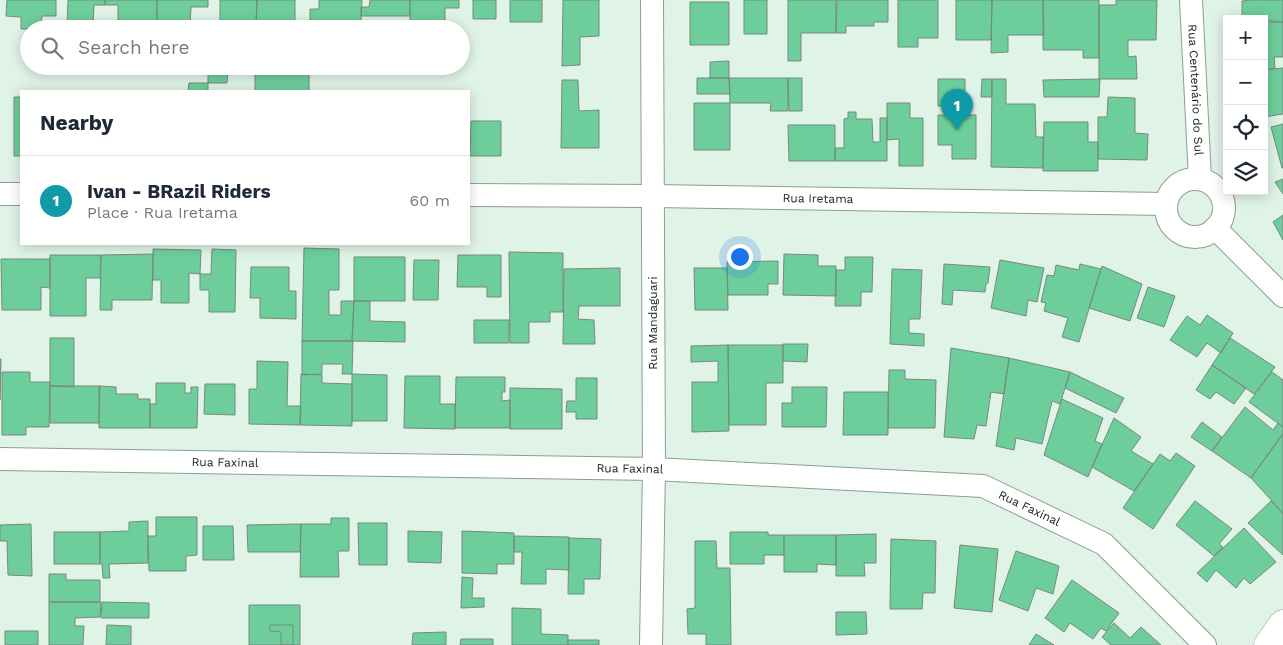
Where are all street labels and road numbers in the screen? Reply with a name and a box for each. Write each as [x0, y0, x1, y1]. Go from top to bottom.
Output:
street label: Rua Centenário do Sul [1185, 24, 1206, 156]
street label: Rua Iretama [782, 191, 854, 206]
street label: Rua Mandaguari [646, 276, 660, 370]
street label: Rua Faxinal [191, 455, 259, 470]
street label: Rua Faxinal [596, 461, 664, 476]
street label: Rua Faxinal [996, 487, 1063, 529]

